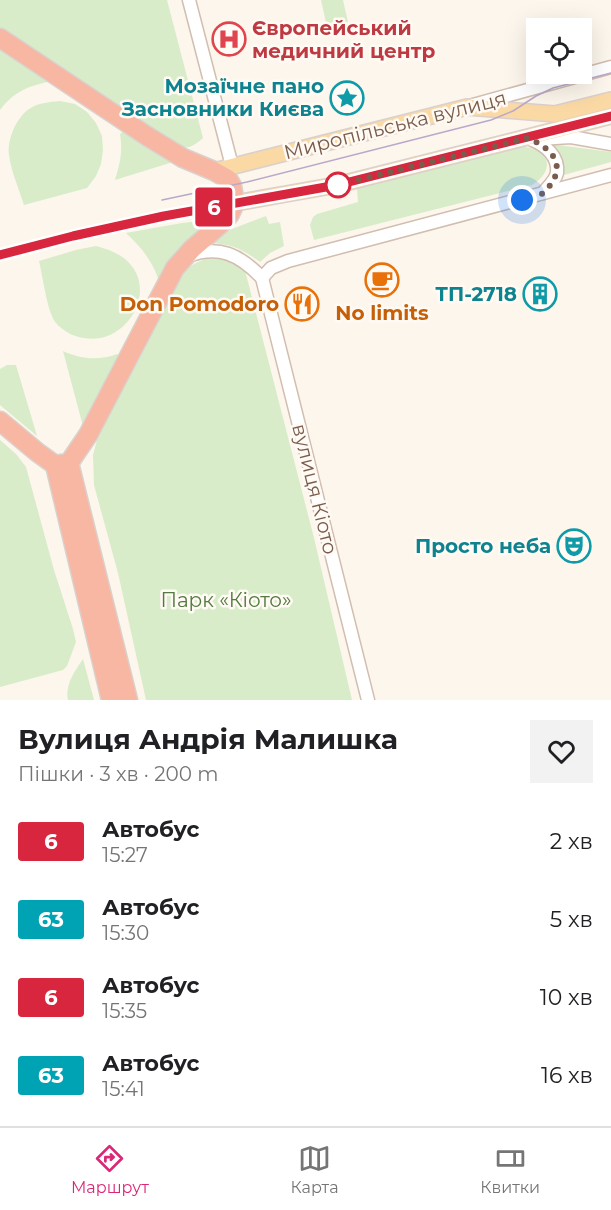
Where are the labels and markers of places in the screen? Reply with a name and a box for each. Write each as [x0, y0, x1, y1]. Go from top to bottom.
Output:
place label: Європейський медичний центр [252, 16, 435, 63]
hospital icon: Європейський медичний центр [211, 21, 247, 57]
place label: Мозаїчне пано Засновники Києва [121, 74, 324, 121]
place icon: Мозаїчне пано Засновники Києва [329, 80, 365, 116]
unlabelled marker [325, 172, 351, 198]
cafe icon: No limits [364, 262, 400, 298]
building icon: ТП-2718 [522, 276, 558, 312]
place label: ТП-2718 [435, 282, 517, 306]
restaurant icon: Don Pomodoro [284, 286, 320, 322]
place label: Don Pomodoro [120, 292, 279, 316]
place label: No limits [335, 301, 429, 325]
theatre icon: Просто неба [556, 528, 592, 564]
place label: Просто неба [415, 534, 551, 558]

